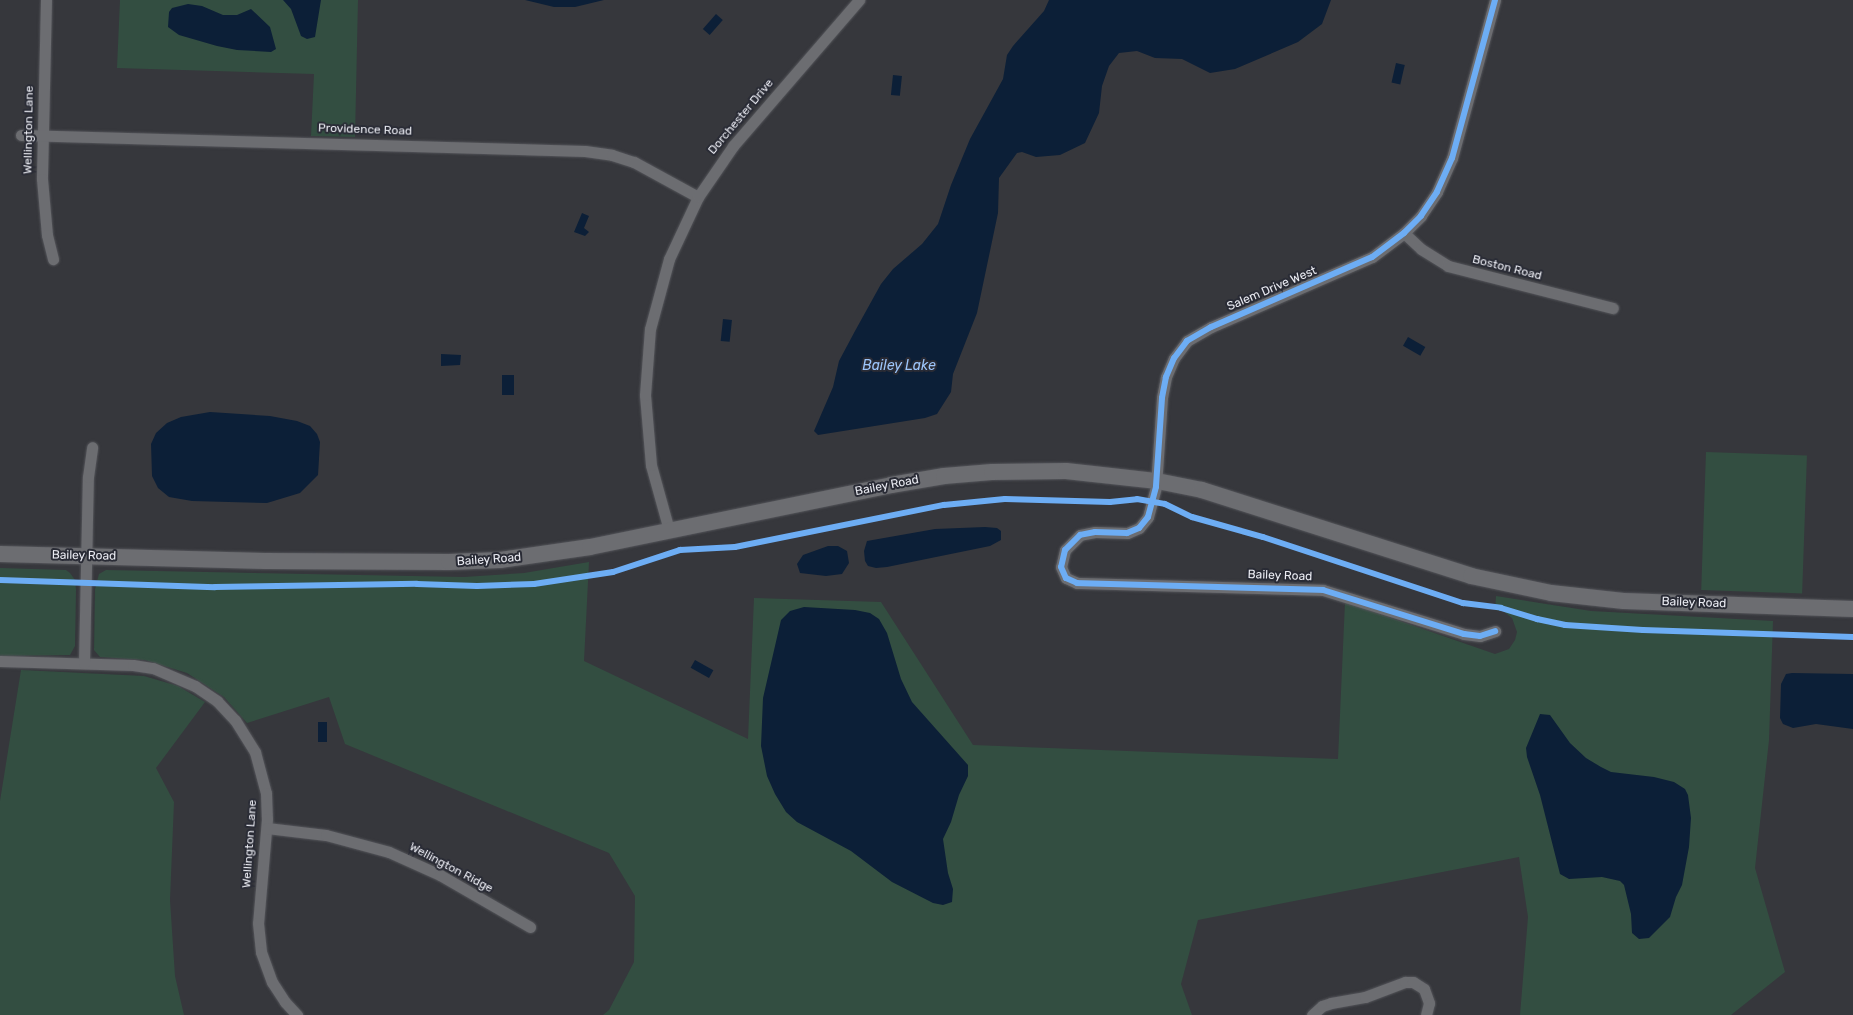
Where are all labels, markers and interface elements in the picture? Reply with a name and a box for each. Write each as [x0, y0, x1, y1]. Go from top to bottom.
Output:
street label: Dorchester Drive [705, 76, 777, 158]
street label: Wellington Lane [21, 86, 37, 174]
street label: Providence Road [318, 121, 412, 139]
street label: Boston Road [1471, 252, 1543, 284]
street label: Salem Drive West [1225, 264, 1319, 314]
water label: Bailey Lake [862, 358, 936, 374]
street label: Bailey Road [854, 473, 920, 499]
street label: Bailey Road [51, 548, 117, 564]
street label: Bailey Road [456, 551, 522, 569]
street label: Bailey Road [1247, 568, 1313, 584]
street label: Bailey Road [1661, 595, 1727, 611]
street label: Wellington Lane [240, 799, 260, 889]
street label: Wellington Ridge [407, 840, 495, 896]

